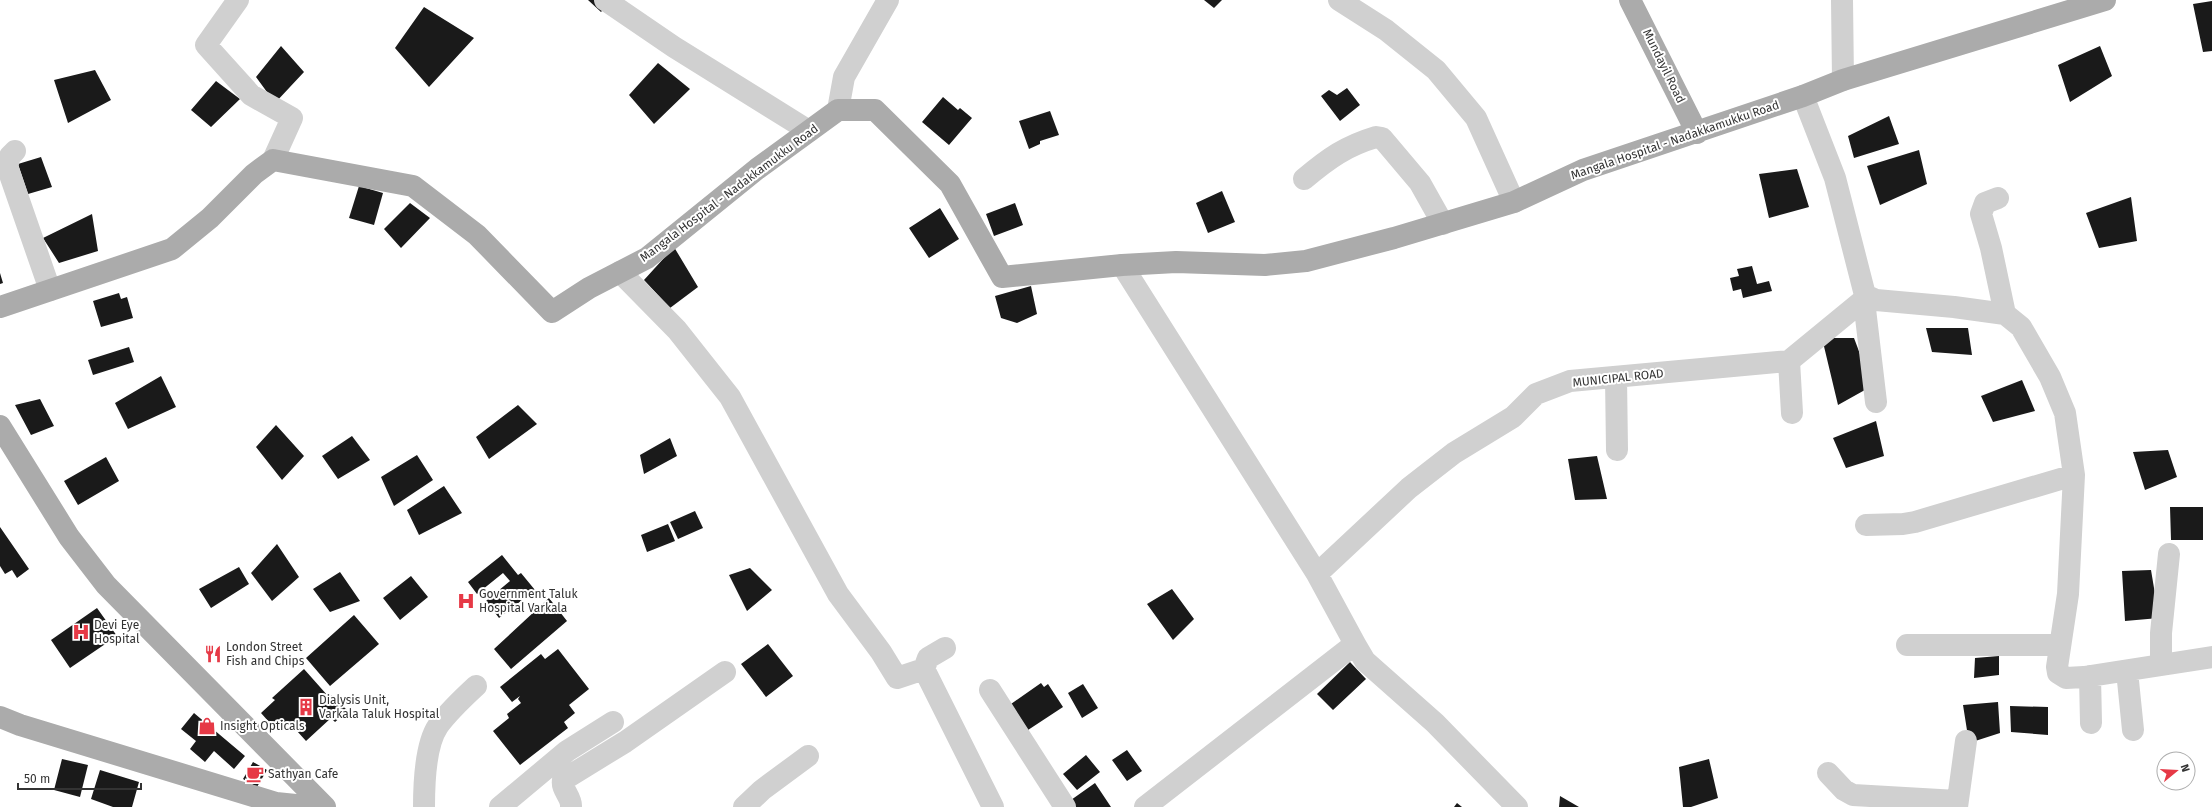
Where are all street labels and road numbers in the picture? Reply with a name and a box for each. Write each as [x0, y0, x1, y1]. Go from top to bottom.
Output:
street label: Mundayil Road [1640, 27, 1688, 105]
street label: Mangala Hospital - Nadakkamukku Road [1569, 98, 1781, 182]
street label: Mangala Hospital - Nadakkamukku Road [637, 121, 821, 265]
street label: MUNICIPAL ROAD [1572, 366, 1664, 390]

